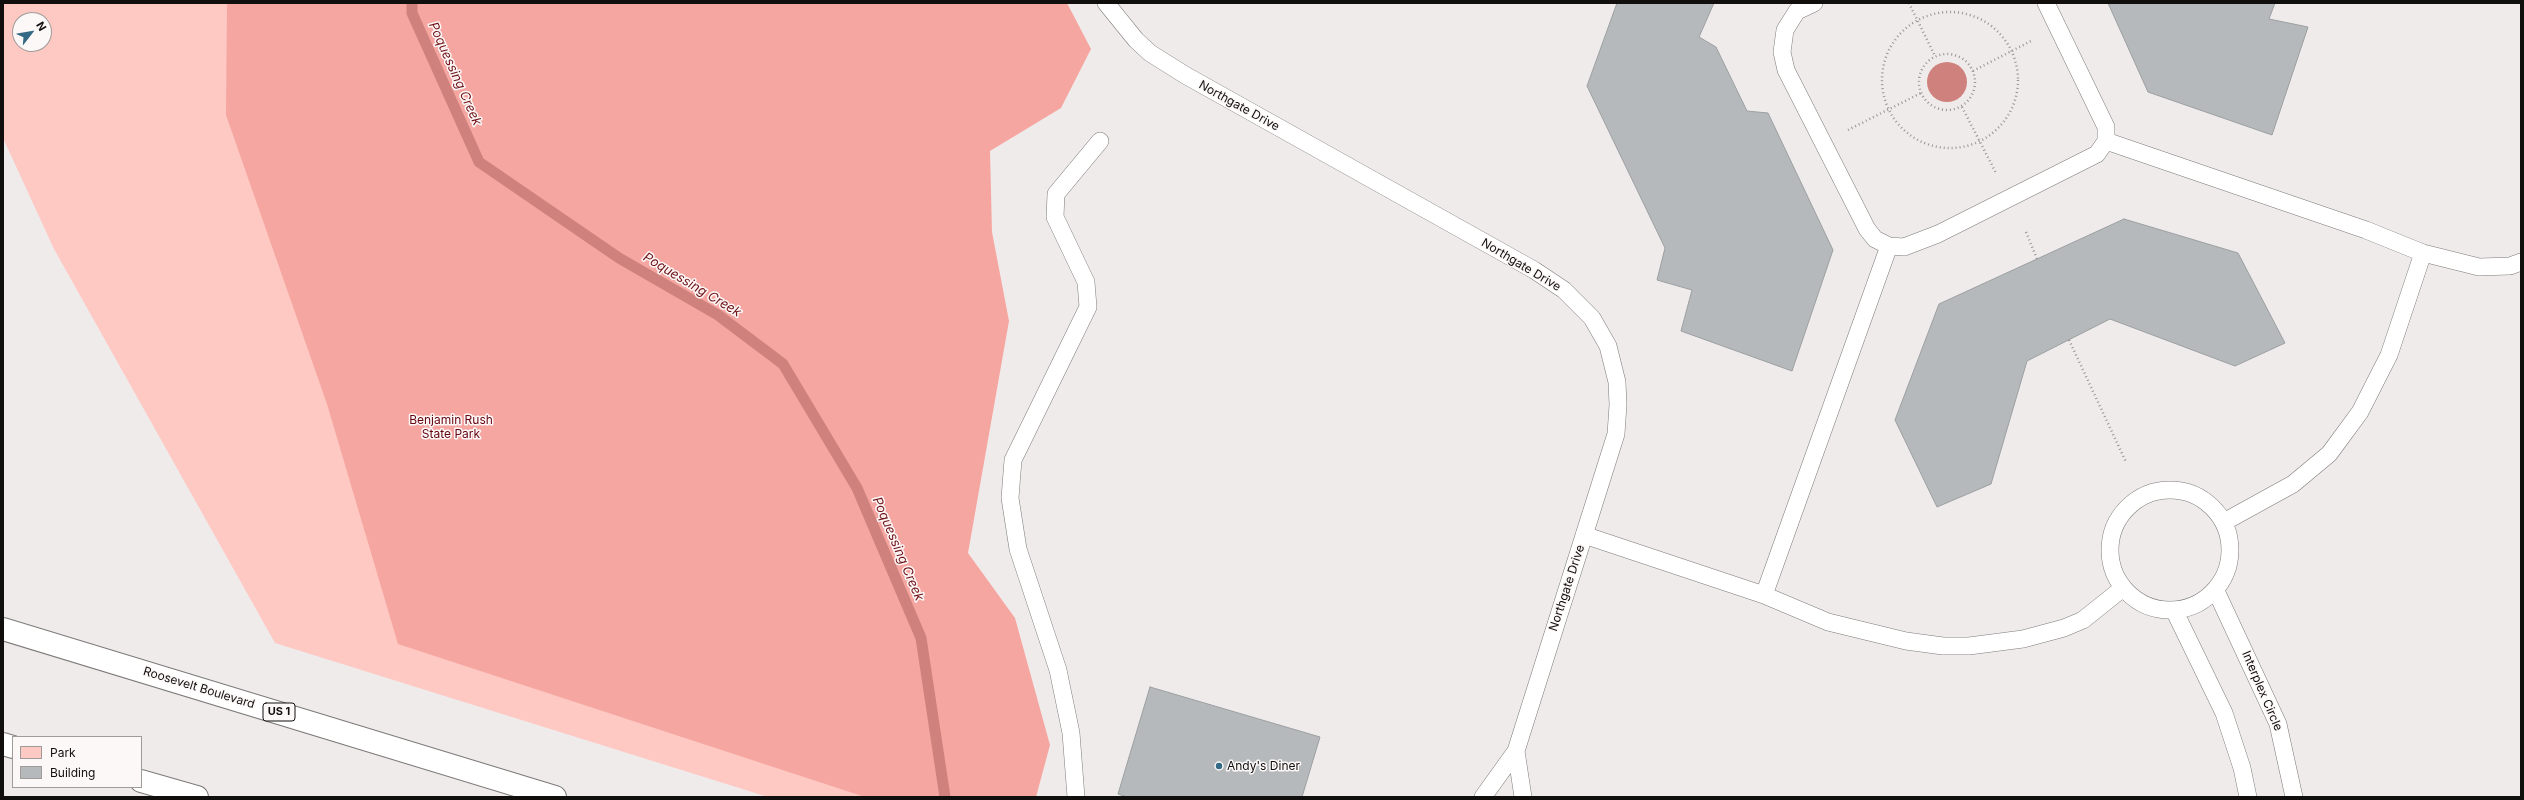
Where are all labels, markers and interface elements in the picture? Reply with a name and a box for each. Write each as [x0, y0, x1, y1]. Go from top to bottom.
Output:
north arrow [12, 12, 52, 52]
text: N [33, 19, 50, 34]
water label: Poquessing Creek [425, 20, 485, 128]
street label: Northgate Drive [1196, 78, 1282, 134]
street label: Northgate Drive [1479, 236, 1563, 294]
water label: Poquessing Creek [640, 250, 744, 320]
park label: Benjamin Rush State Park [409, 413, 493, 441]
water label: Poquessing Creek [869, 495, 927, 603]
street label: Northgate Drive [1546, 543, 1588, 633]
street label: Interplex Circle [2239, 649, 2285, 733]
street label: Roosevelt Boulevard [142, 664, 256, 712]
road number: US 1 [263, 703, 295, 721]
legend [12, 736, 142, 788]
text: Park [50, 745, 76, 760]
place label: Andy's Diner [1227, 759, 1300, 773]
marker: Andy's Diner [1214, 761, 1224, 771]
text: Building [50, 765, 95, 780]

